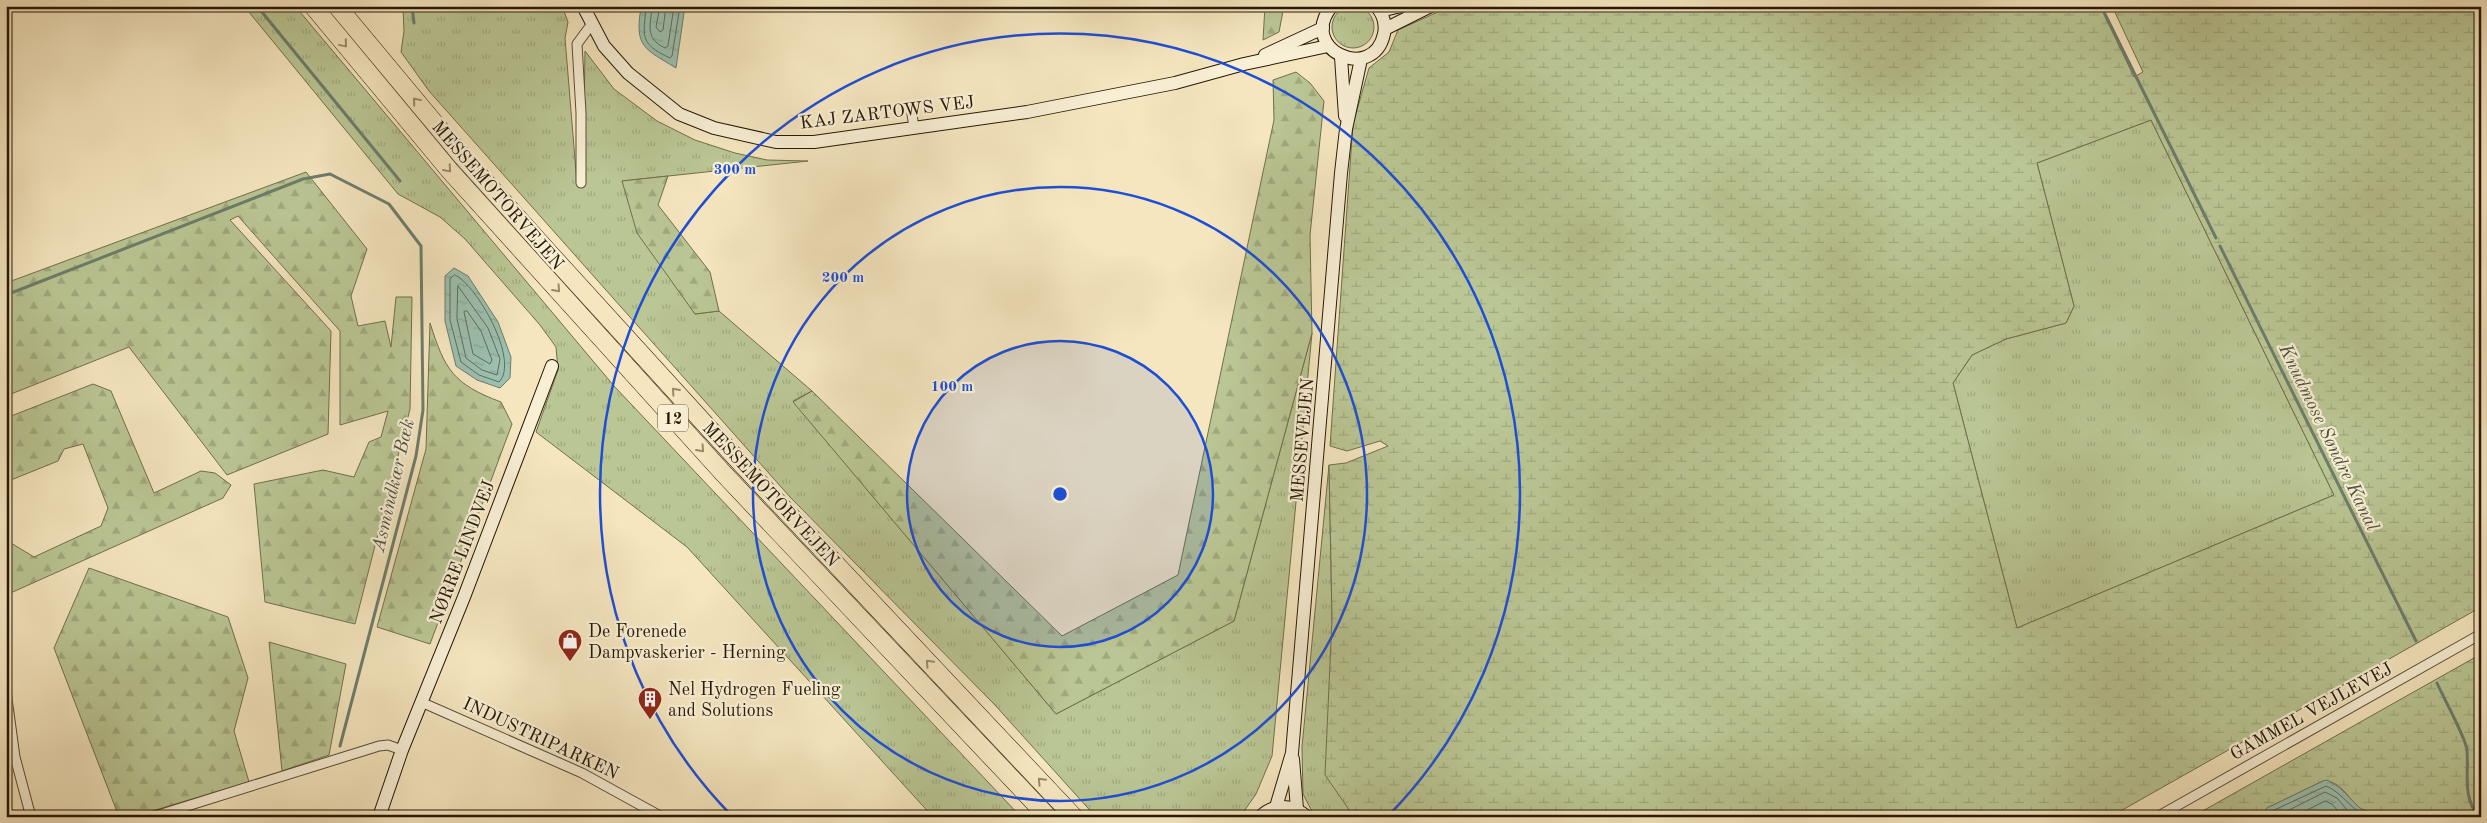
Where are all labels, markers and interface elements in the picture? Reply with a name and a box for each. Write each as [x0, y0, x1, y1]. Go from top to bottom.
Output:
one-way arrow [339, 38, 348, 47]
street label: KAJ ZARTOWS VEJ [799, 93, 976, 133]
one-way arrow [413, 98, 422, 107]
street label: MESSEMOTORVEJEN [428, 118, 567, 274]
one-way arrow [443, 163, 452, 172]
text: 300 m [714, 163, 756, 178]
text: 200 m [822, 271, 864, 286]
one-way arrow [551, 284, 560, 293]
water label: Knudmose Søndre Kanal [2274, 341, 2381, 535]
street label: MESSEVEJEN [1289, 377, 1317, 503]
text: 100 m [931, 380, 973, 395]
one-way arrow [671, 387, 680, 396]
road number: 12 [658, 404, 688, 432]
water label: Asmindkær Bæk [370, 417, 419, 555]
street label: MESSEMOTORVEJEN [699, 419, 842, 571]
one-way arrow [696, 443, 705, 452]
street label: NØRRE LINDVEJ [427, 478, 499, 627]
centre of rings [1051, 485, 1069, 503]
place label: De Forenede Dampvaskerier - Herning [588, 623, 786, 662]
shop icon: De Forenede Dampvaskerier - Herning [557, 628, 583, 662]
one-way arrow [926, 659, 935, 668]
street label: GAMMEL VEJLEVEJ [2227, 660, 2396, 764]
place label: Nel Hydrogen Fueling and Solutions [668, 681, 841, 720]
building icon: Nel Hydrogen Fueling and Solutions [637, 686, 663, 720]
street label: INDUSTRIPARKEN [460, 695, 621, 783]
one-way arrow [1038, 777, 1047, 786]

